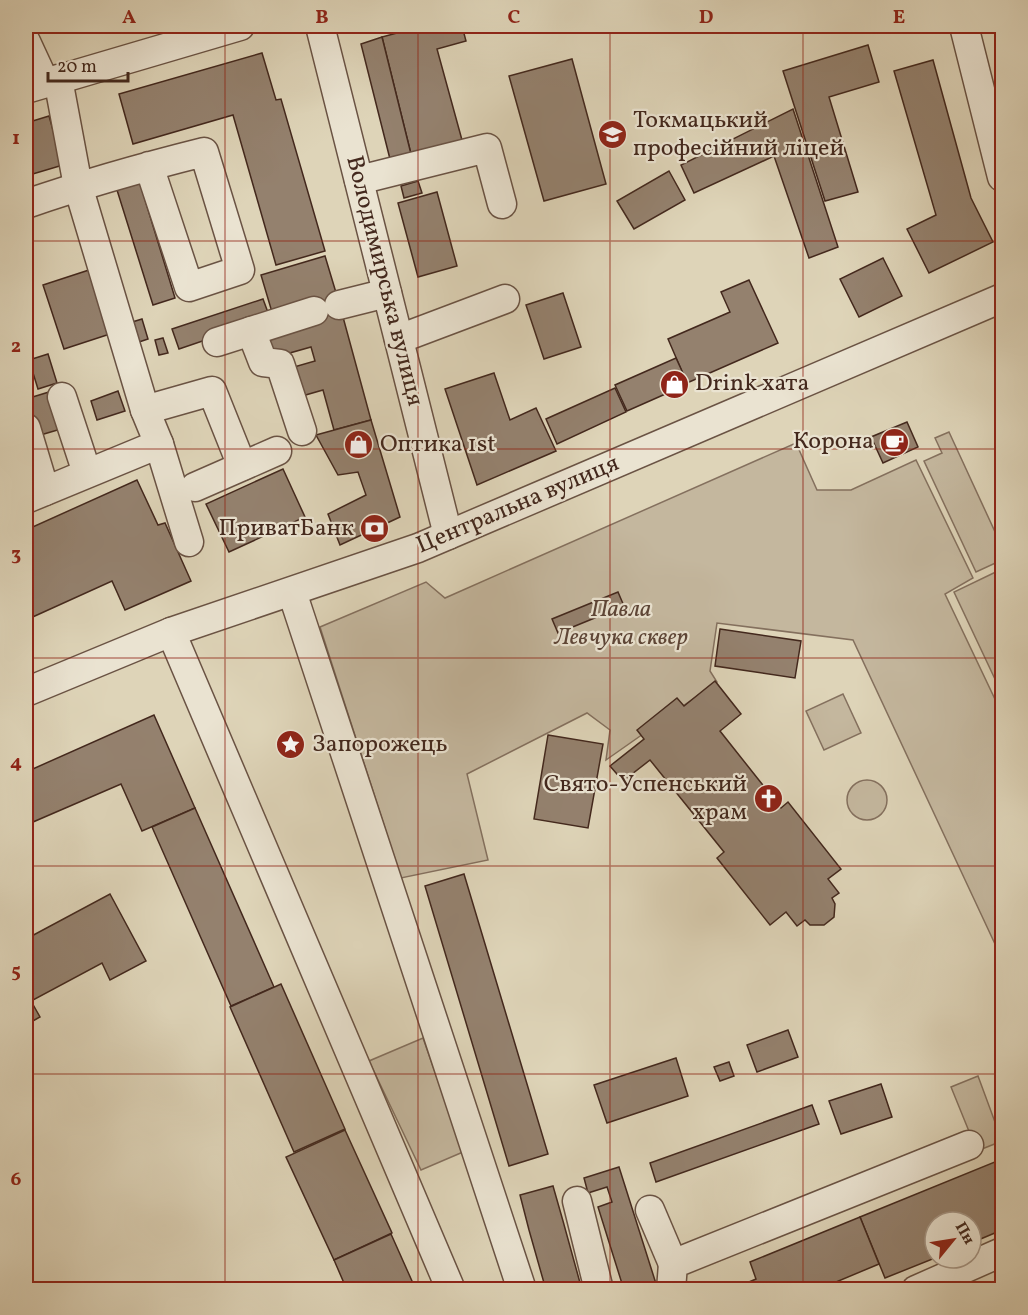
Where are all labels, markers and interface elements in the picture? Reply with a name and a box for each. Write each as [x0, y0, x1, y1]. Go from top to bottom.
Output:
text: A [122, 4, 136, 32]
text: B [315, 4, 329, 32]
text: C [508, 4, 521, 32]
text: D [699, 4, 713, 32]
text: E [893, 4, 905, 32]
scale bar [48, 45, 128, 83]
text: 20 m [57, 55, 97, 80]
place label: Токмацький професійний ліцей [633, 104, 844, 166]
school or university icon: Токмацький професійний ліцей [596, 119, 628, 151]
text: 1 [12, 125, 20, 153]
street label: Володимирська вулиця [336, 152, 432, 410]
text: 2 [11, 333, 21, 361]
place label: Drink хата [695, 367, 809, 401]
shop icon: Drink хата [658, 368, 690, 400]
place label: Корона [793, 425, 874, 459]
cafe icon: Корона [879, 426, 911, 458]
place label: Оптика 1st [380, 428, 496, 462]
shop icon: Оптика 1st [343, 429, 375, 461]
street label: Центральна вулиця [411, 447, 625, 563]
place label: ПриватБанк [219, 512, 354, 546]
bank icon: ПриватБанк [359, 513, 391, 545]
text: 3 [11, 541, 21, 569]
park label: Павла Левчука сквер [553, 593, 688, 655]
place label: Запорожець [312, 728, 448, 762]
place icon: Запорожець [275, 729, 307, 761]
text: 4 [10, 749, 22, 777]
place label: Свято-Успенський храм [544, 768, 747, 830]
church icon: Свято-Успенський храм [752, 783, 784, 815]
text: 5 [11, 958, 21, 986]
text: 6 [11, 1166, 22, 1194]
north arrow [923, 1210, 983, 1270]
text: Пн [949, 1218, 979, 1249]

